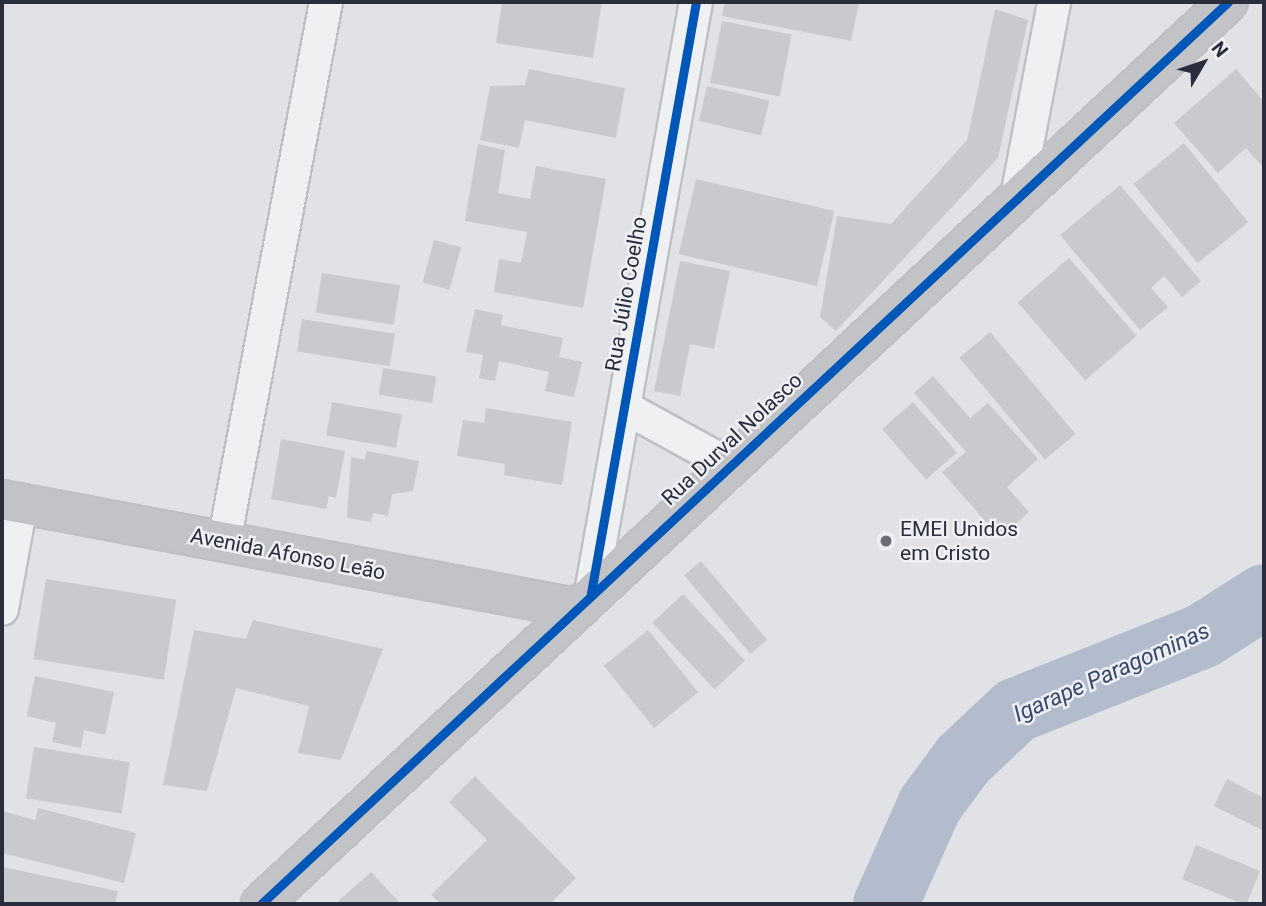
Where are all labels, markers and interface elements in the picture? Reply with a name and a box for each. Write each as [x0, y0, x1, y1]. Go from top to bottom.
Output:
north arrow [1168, 28, 1238, 98]
text: N [1207, 37, 1233, 62]
street label: Rua Júlio Coelho [600, 214, 652, 374]
street label: Rua Durval Nolasco [657, 367, 807, 511]
place label: EMEI Unidos em Cristo [900, 516, 1018, 566]
street label: Avenida Afonso Leão [188, 523, 388, 585]
marker: EMEI Unidos em Cristo [878, 533, 894, 549]
water label: Igarape Paragominas [1010, 617, 1214, 729]

